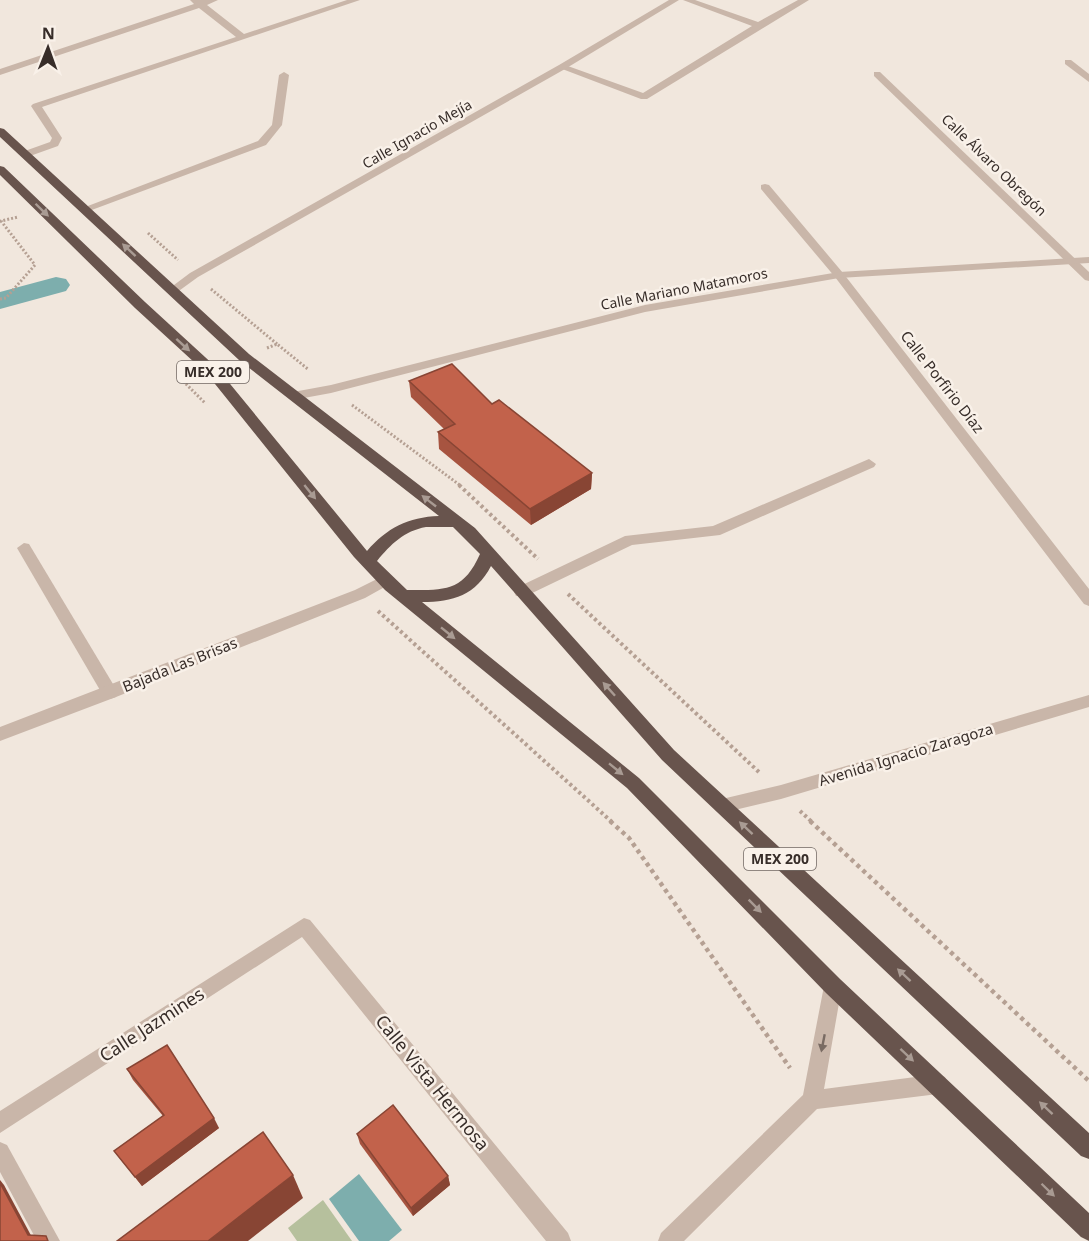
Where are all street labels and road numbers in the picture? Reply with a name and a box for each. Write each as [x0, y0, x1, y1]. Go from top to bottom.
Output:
street label: Calle Ignacio Mejía [359, 94, 475, 173]
street label: Calle Álvaro Obregón [938, 109, 1051, 220]
street label: Calle Mariano Matamoros [599, 263, 769, 314]
street label: Calle Porfirio Díaz [897, 326, 989, 437]
road number: MEX 200 [177, 361, 249, 383]
street label: Bajada Las Brisas [119, 632, 240, 696]
street label: Avenida Ignacio Zaragoza [816, 718, 995, 790]
road number: MEX 200 [744, 848, 816, 870]
street label: Calle Jazmines [94, 981, 208, 1067]
street label: Calle Vista Hermosa [370, 1009, 495, 1155]

